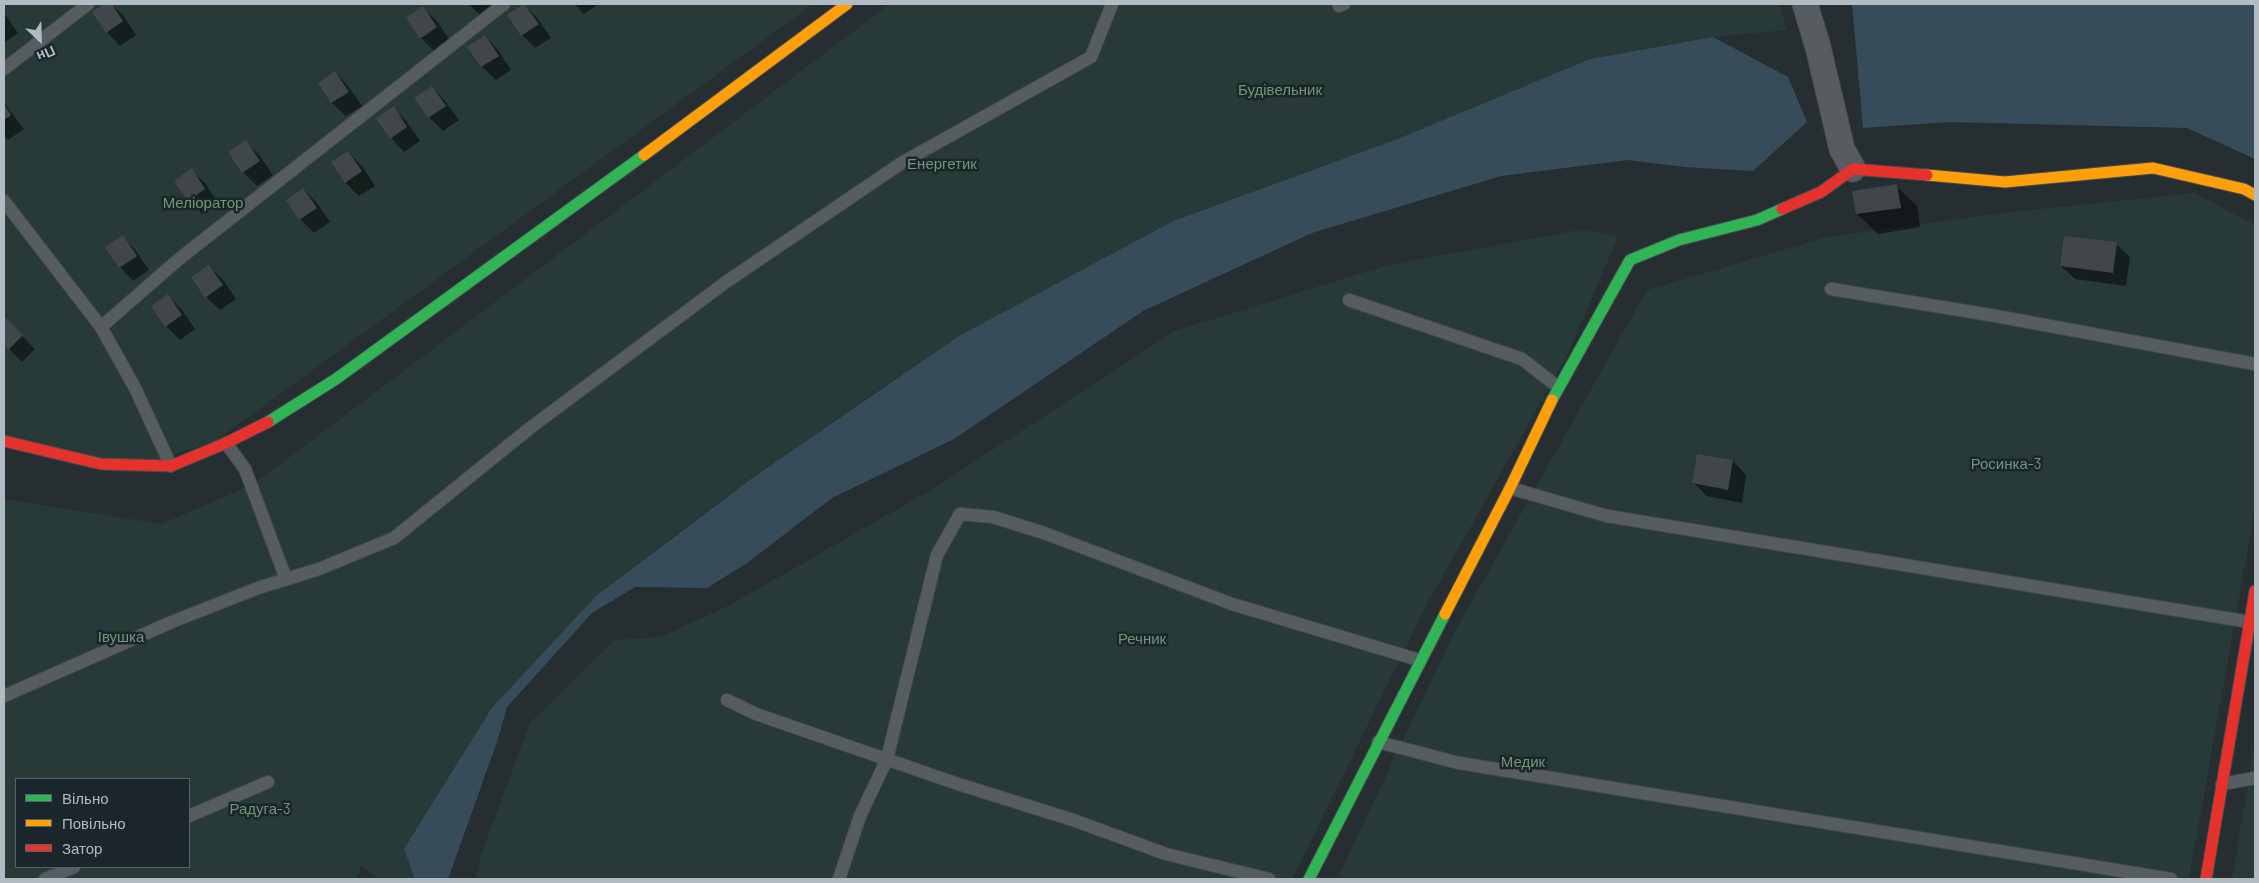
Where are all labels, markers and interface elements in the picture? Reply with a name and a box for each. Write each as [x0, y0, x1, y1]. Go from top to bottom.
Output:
north arrow [15, 15, 65, 65]
text: Пн [34, 43, 58, 66]
park label: Будівельник [1238, 81, 1322, 99]
park label: Енергетик [907, 155, 977, 173]
park label: Меліоратор [163, 194, 243, 212]
park label: Росинка-3 [1971, 455, 2041, 473]
park label: Івушка [98, 628, 144, 646]
park label: Речник [1118, 630, 1166, 648]
park label: Медик [1501, 753, 1545, 771]
legend [15, 778, 190, 868]
text: Вільно [62, 789, 109, 807]
park label: Радуга-3 [229, 800, 291, 818]
text: Повільно [62, 814, 126, 832]
text: Затор [62, 839, 102, 857]

